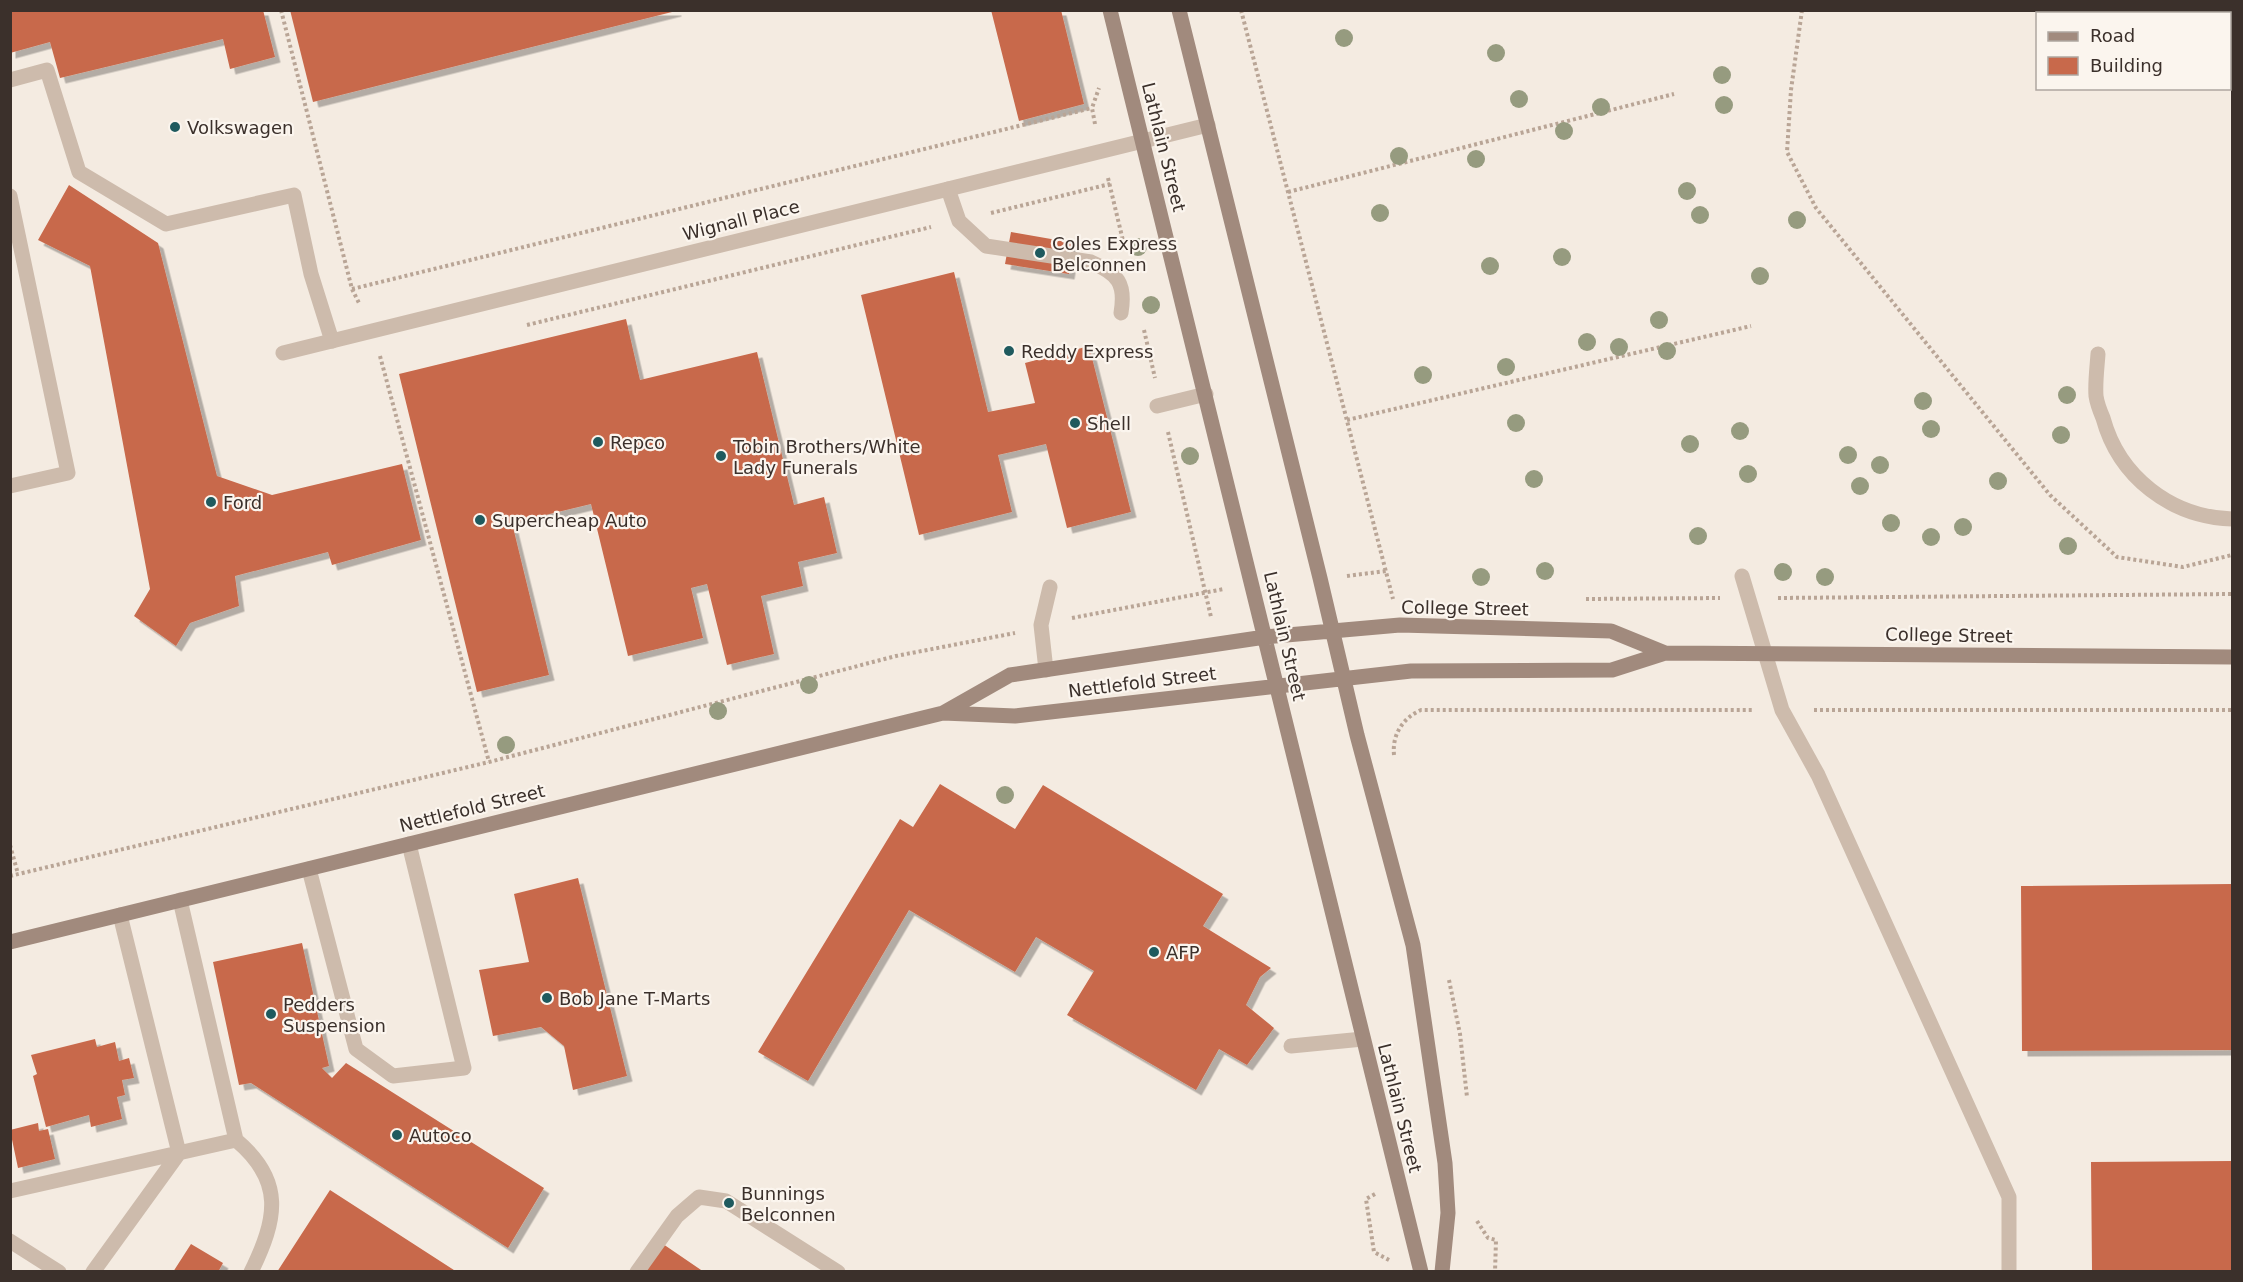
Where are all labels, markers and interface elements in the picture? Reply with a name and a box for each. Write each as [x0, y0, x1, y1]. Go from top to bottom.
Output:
legend [2036, 12, 2231, 90]
text: Road [2090, 25, 2135, 46]
text: Building [2090, 55, 2163, 76]
street label: Lathlain Street [1138, 80, 1190, 214]
place label: Volkswagen [187, 117, 293, 138]
marker: Volkswagen [168, 120, 182, 134]
street label: Wignall Place [680, 195, 802, 245]
place label: Coles Express Belconnen [1052, 233, 1177, 275]
marker: Coles Express Belconnen [1033, 246, 1047, 260]
place label: Reddy Express [1021, 341, 1153, 362]
marker: Reddy Express [1002, 344, 1016, 358]
place label: Shell [1087, 413, 1131, 434]
marker: Shell [1068, 416, 1082, 430]
place label: Repco [610, 432, 665, 453]
marker: Repco [591, 435, 605, 449]
place label: Tobin Brothers/White Lady Funerals [732, 436, 921, 478]
marker: Tobin Brothers/White Lady Funerals [714, 449, 728, 463]
place label: Ford [223, 492, 262, 513]
marker: Ford [204, 495, 218, 509]
place label: Supercheap Auto [492, 510, 647, 531]
marker: Supercheap Auto [473, 513, 487, 527]
street label: Lathlain Street [1260, 569, 1310, 703]
street label: College Street [1401, 596, 1529, 620]
street label: College Street [1885, 623, 2013, 647]
street label: Nettlefold Street [1067, 663, 1217, 701]
street label: Nettlefold Street [397, 780, 547, 836]
place label: AFP [1166, 942, 1200, 963]
marker: AFP [1147, 945, 1161, 959]
place label: Bob Jane T-Marts [559, 988, 710, 1009]
marker: Bob Jane T-Marts [540, 991, 554, 1005]
place label: Pedders Suspension [283, 994, 386, 1036]
marker: Pedders Suspension [264, 1007, 278, 1021]
street label: Lathlain Street [1374, 1041, 1426, 1175]
place label: Autoco [409, 1125, 472, 1146]
marker: Autoco [390, 1128, 404, 1142]
place label: Bunnings Belconnen [741, 1183, 836, 1225]
marker: Bunnings Belconnen [722, 1196, 736, 1210]

